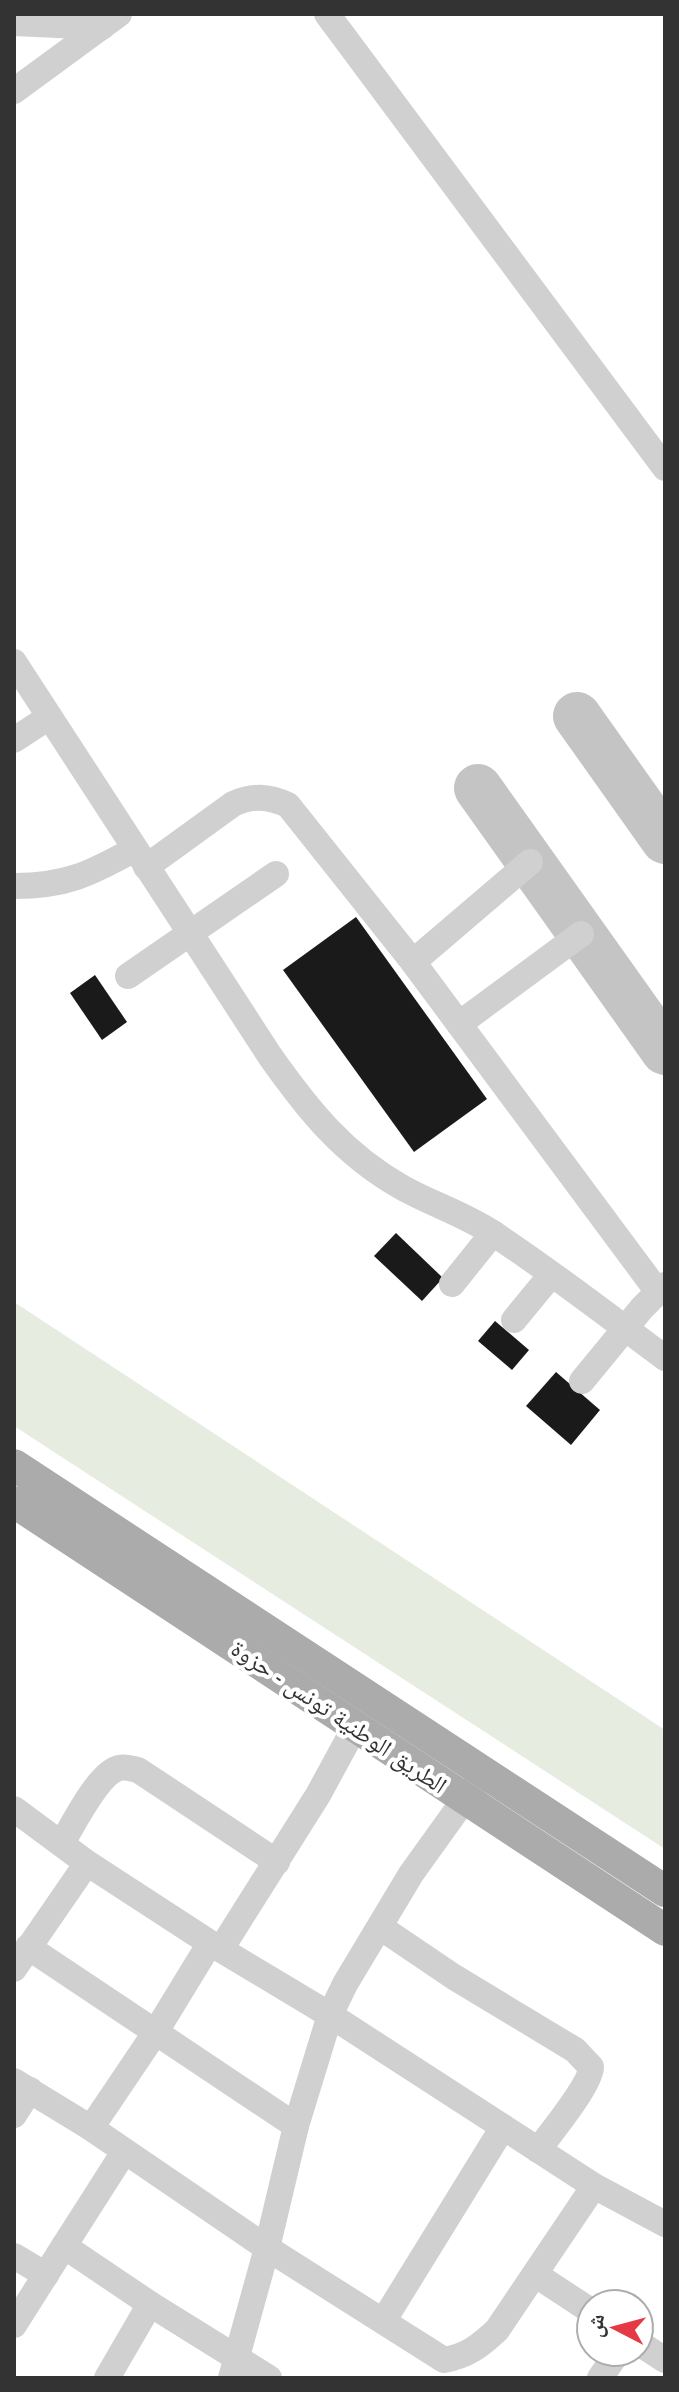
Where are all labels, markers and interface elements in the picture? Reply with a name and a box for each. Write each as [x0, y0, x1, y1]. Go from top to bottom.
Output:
street label: الطريق الوطنية تونس - حزوة [224, 1631, 454, 1802]
north arrow [575, 2288, 655, 2368]
text: ش [578, 2313, 612, 2339]

